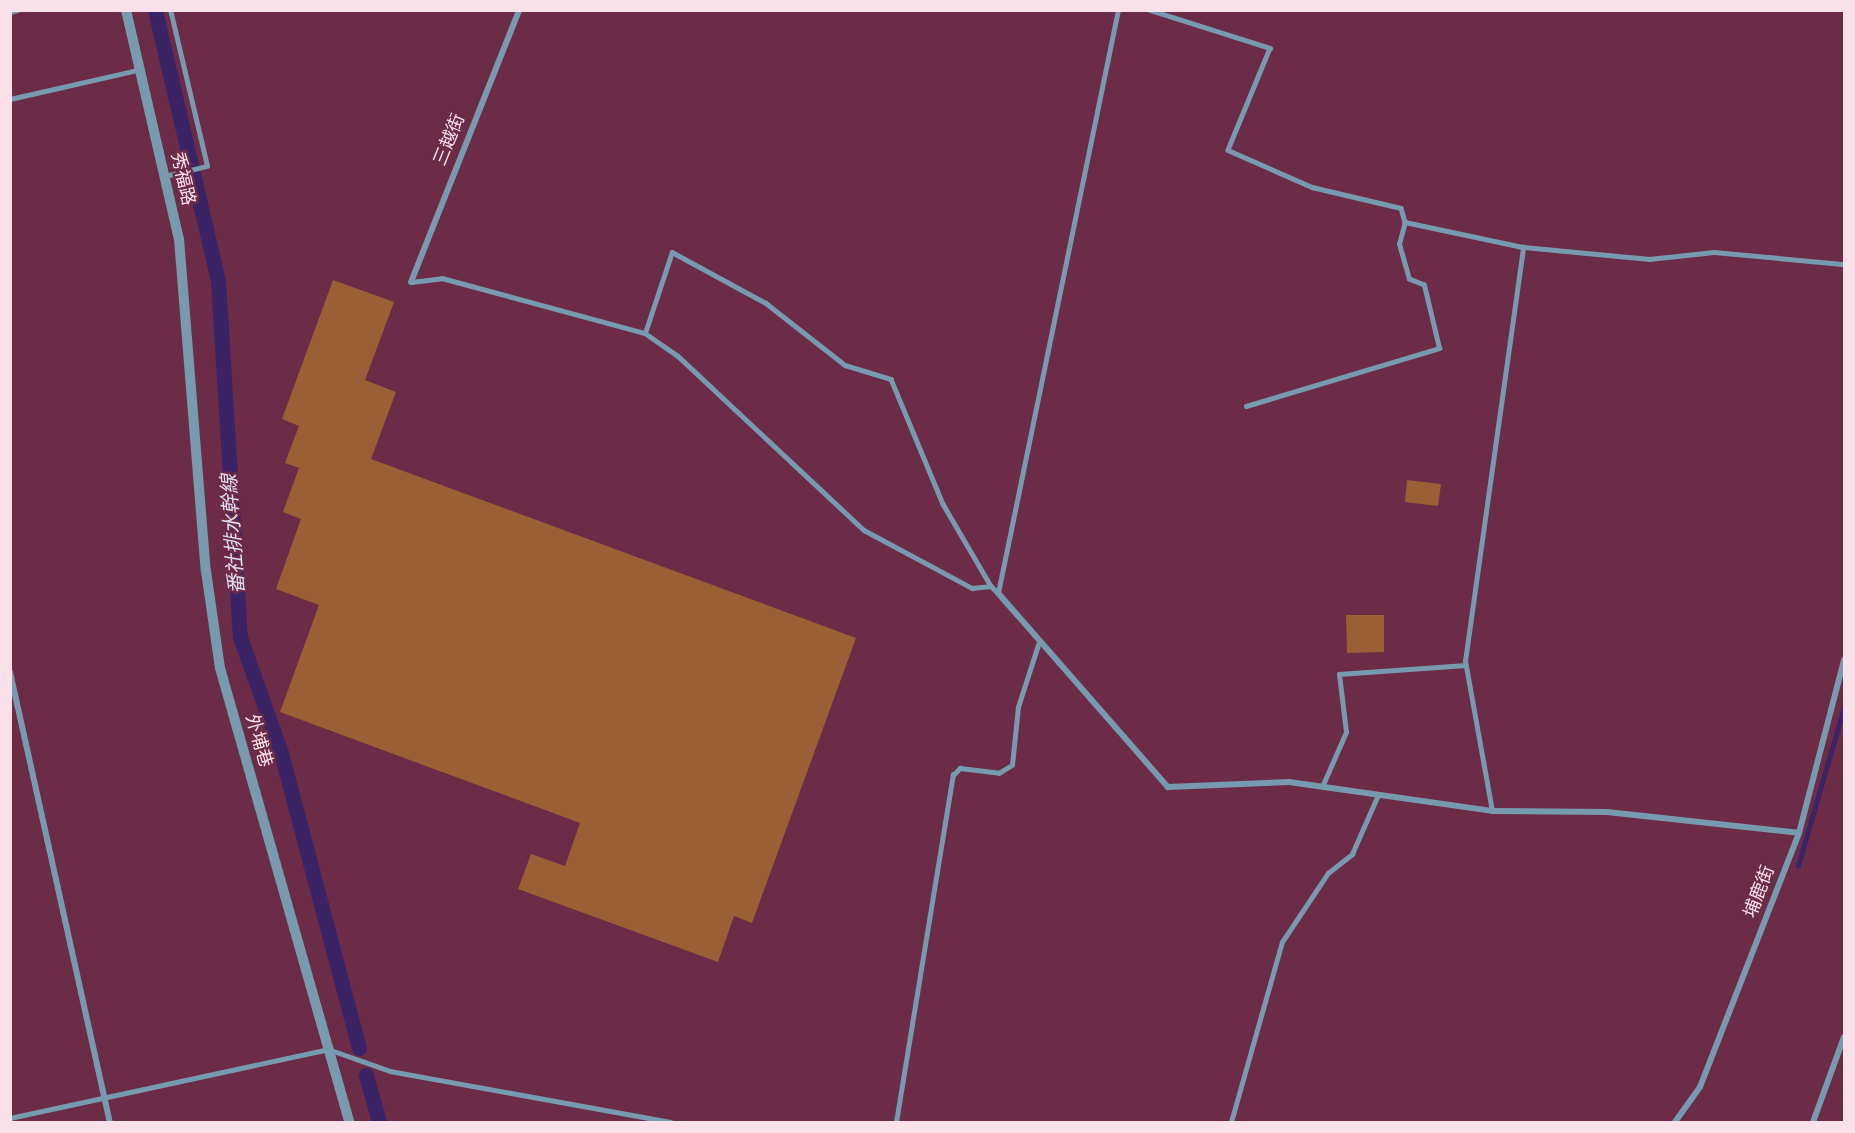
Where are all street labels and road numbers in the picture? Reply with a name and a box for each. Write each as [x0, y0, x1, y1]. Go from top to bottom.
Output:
street label: 三越街 [430, 111, 470, 169]
street label: 秀福路 [165, 150, 199, 208]
street label: 外埔巷 [240, 712, 276, 770]
street label: 埔鹿街 [1740, 863, 1780, 921]

